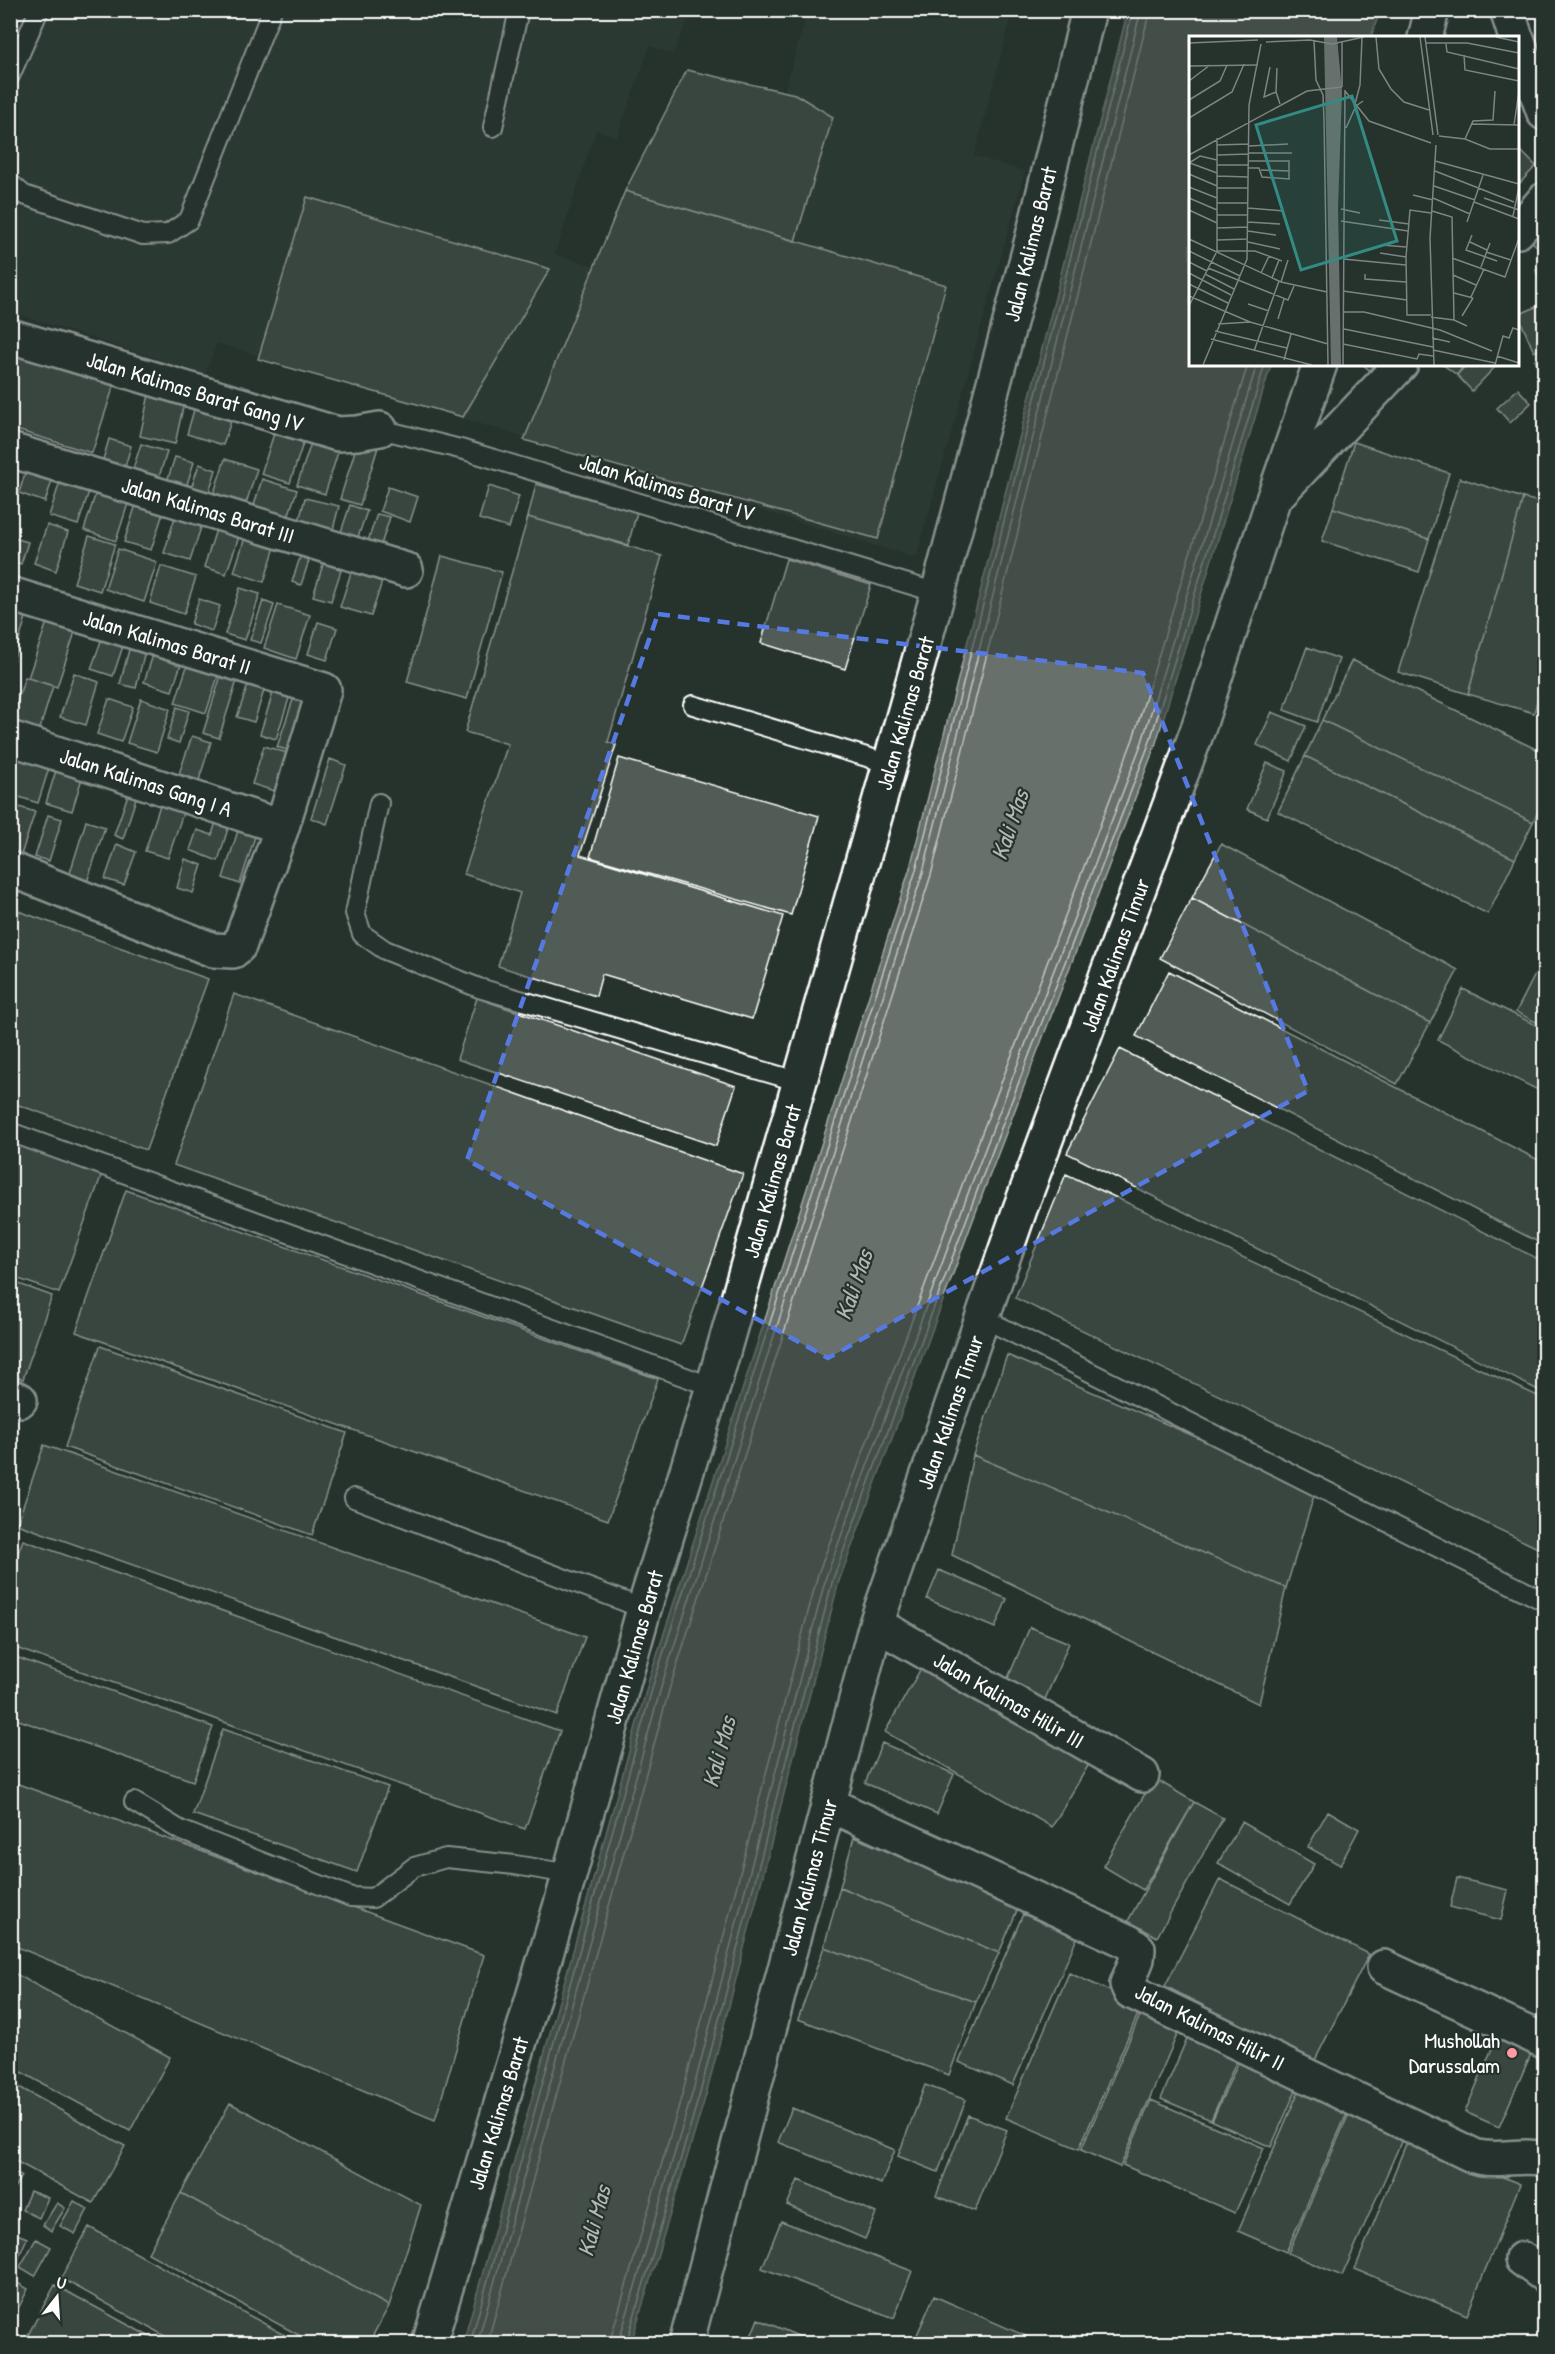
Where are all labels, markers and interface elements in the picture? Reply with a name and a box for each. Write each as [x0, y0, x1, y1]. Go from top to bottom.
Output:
inset map [1189, 36, 1519, 366]
street label: Jalan Kalimas Barat [996, 163, 1064, 325]
street label: Jalan Kalimas Barat Gang IV [83, 344, 308, 438]
street label: Jalan Kalimas Barat IV [576, 446, 759, 528]
street label: Jalan Kalimas Barat III [118, 469, 298, 551]
street label: Jalan Kalimas Barat II [79, 602, 255, 682]
street label: Jalan Kalimas Barat [869, 632, 941, 793]
street label: Jalan Kalimas Gang I A [56, 740, 236, 824]
water label: Kali Mas [982, 783, 1037, 864]
street label: Jalan Kalimas Timur [1073, 873, 1157, 1036]
street label: Jalan Kalimas Barat [736, 1100, 808, 1261]
water label: Kali Mas [826, 1243, 881, 1324]
street label: Jalan Kalimas Timur [909, 1330, 991, 1493]
street label: Jalan Kalimas Barat [598, 1566, 670, 1727]
street label: Jalan Kalimas Hilir III [928, 1645, 1090, 1755]
water label: Kali Mas [693, 1710, 744, 1791]
street label: Jalan Kalimas Timur [774, 1795, 845, 1959]
street label: Jalan Kalimas Hilir II [1130, 1976, 1290, 2078]
place label: Mushollah Darussalam [1409, 2025, 1500, 2080]
street label: Jalan Kalimas Barat [460, 2032, 536, 2193]
marker: Mushollah Darussalam [1505, 2046, 1519, 2060]
water label: Kali Mas [568, 2179, 619, 2260]
north arrow [27, 2267, 87, 2327]
text: U [54, 2271, 69, 2295]

